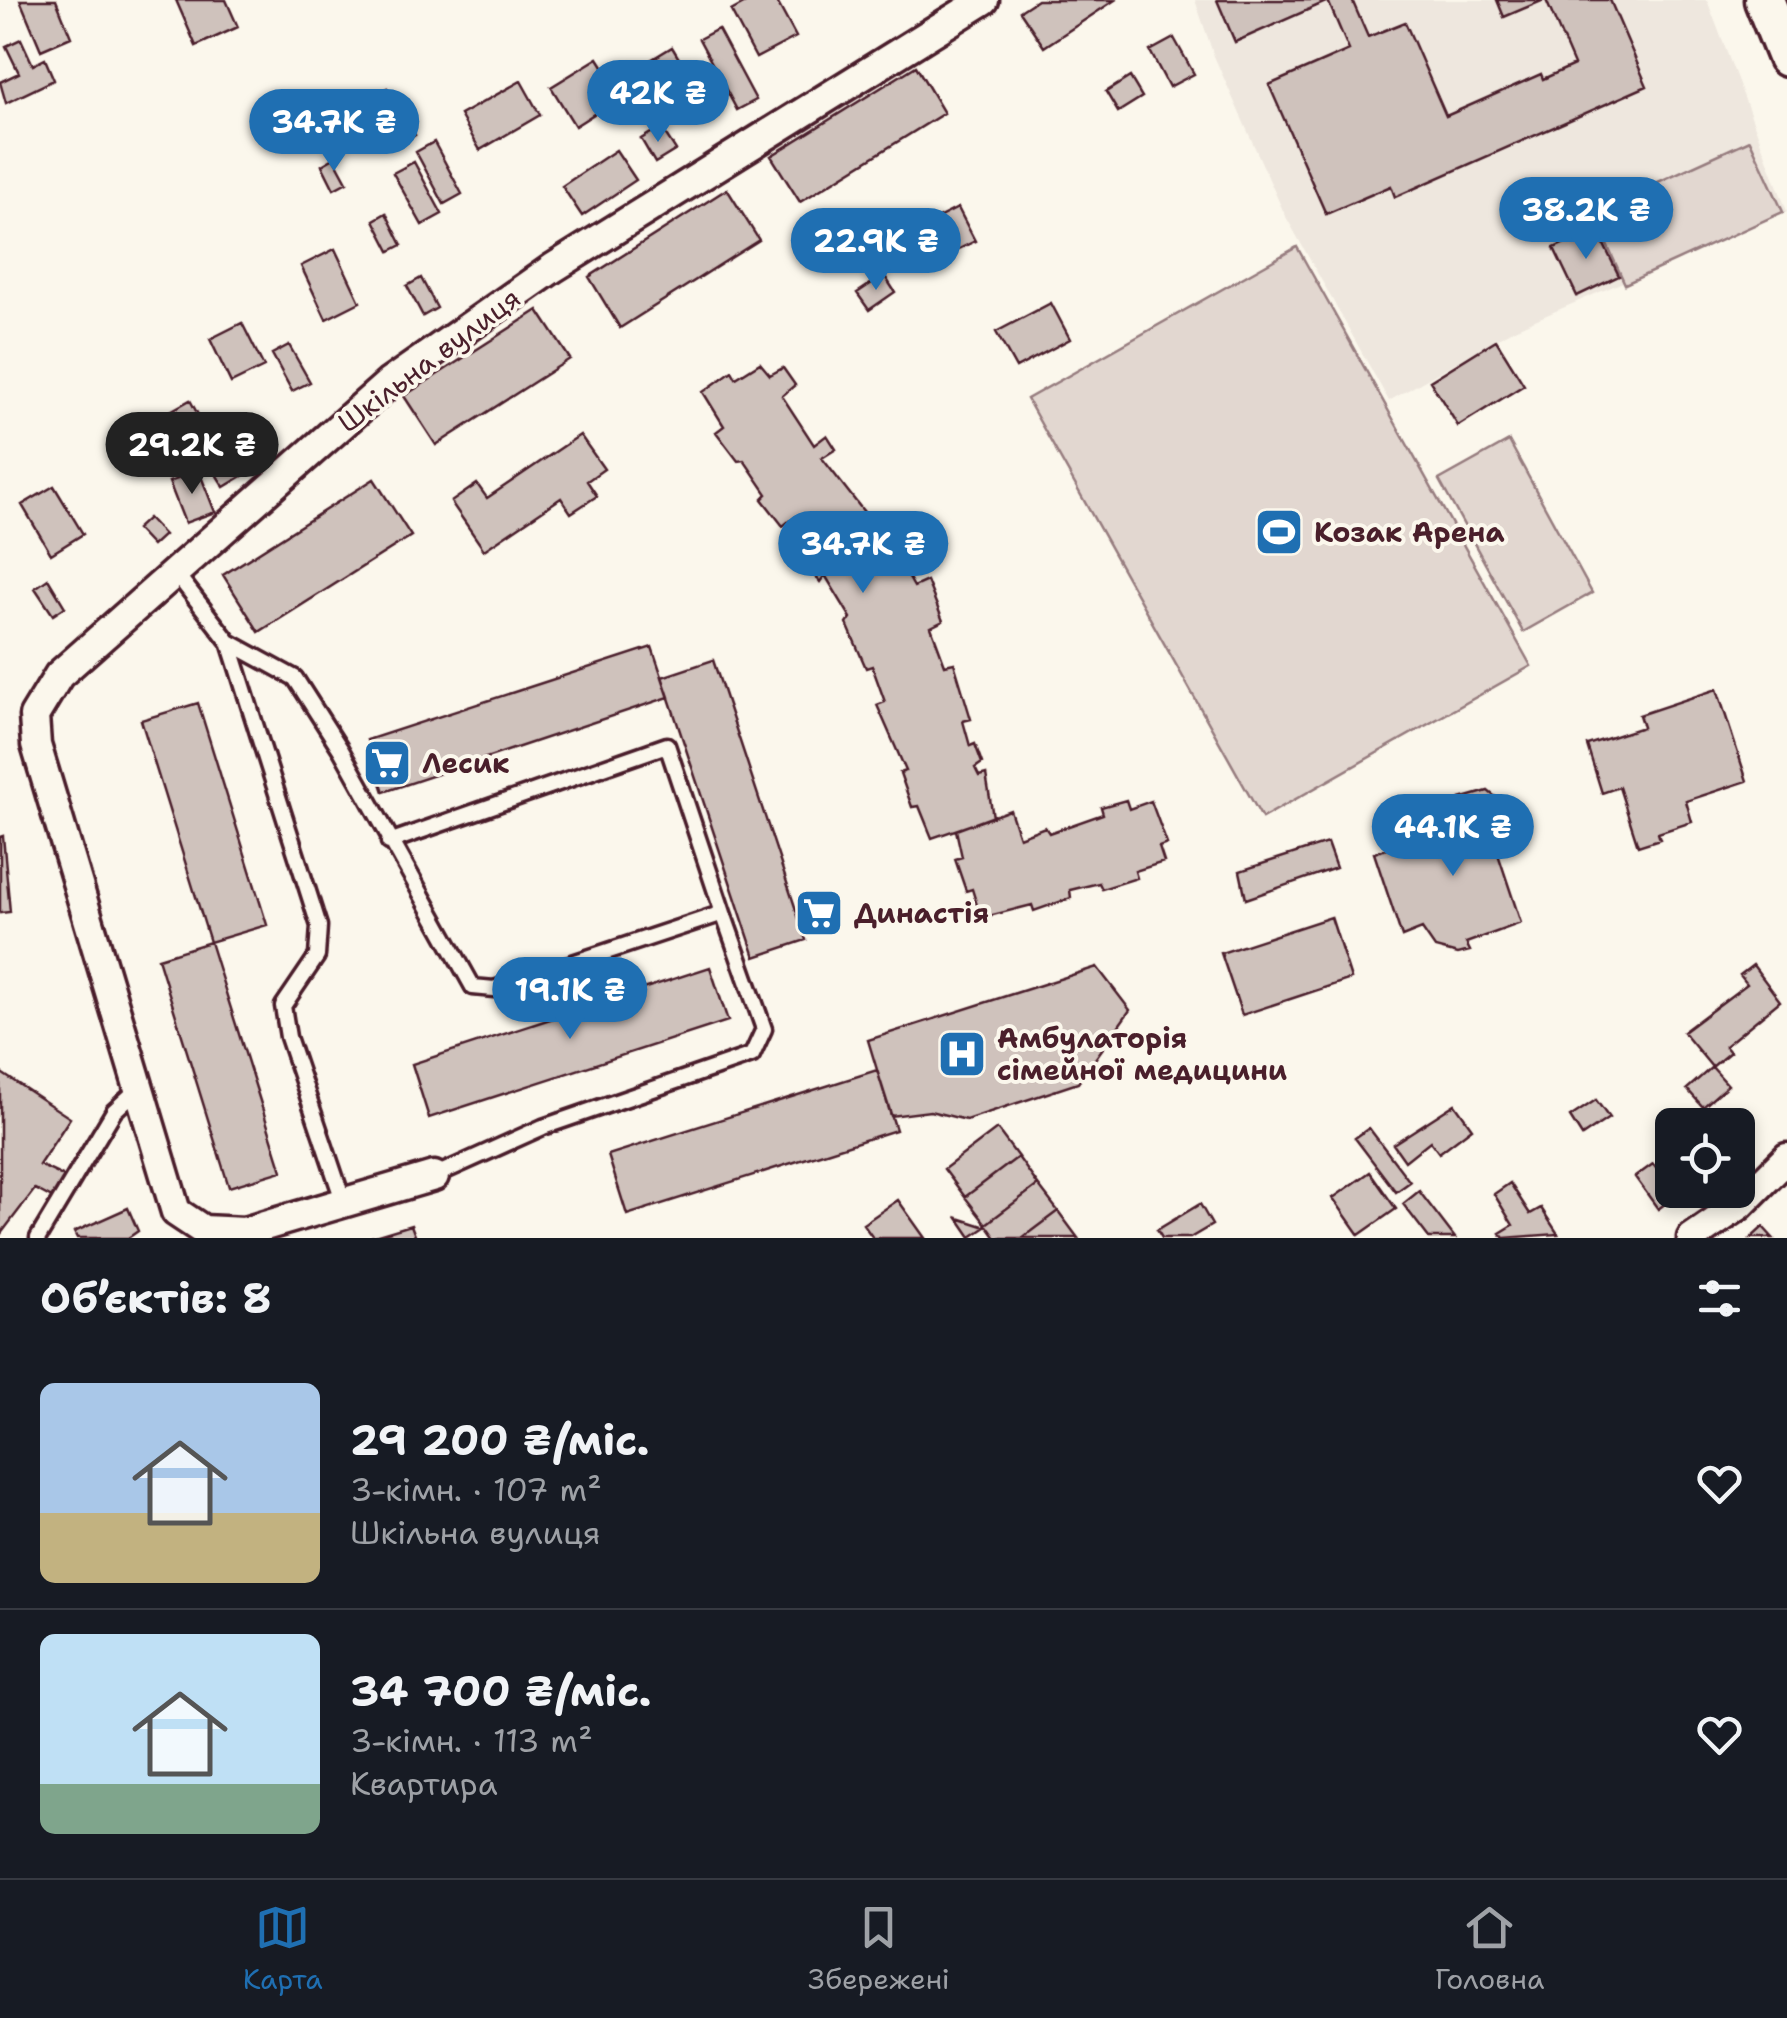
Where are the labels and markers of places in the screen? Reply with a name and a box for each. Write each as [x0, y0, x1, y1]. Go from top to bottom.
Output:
pin: 42K ₴ [588, 60, 728, 145]
pin: 34.7K ₴ [242, 89, 426, 174]
pin: 38.2K ₴ [1494, 177, 1678, 262]
pin: 22.9K ₴ [784, 208, 968, 293]
pin: 29.2K ₴ [100, 412, 284, 497]
sports icon: Козак Арена [1253, 506, 1305, 558]
pin: 34.7K ₴ [771, 511, 955, 596]
place label: Козак Арена [1314, 513, 1505, 551]
supermarket icon: Лесик [361, 737, 413, 789]
place label: Лесик [422, 744, 510, 782]
pin: 44.1K ₴ [1361, 794, 1545, 879]
supermarket icon: Династiя [793, 887, 845, 939]
place label: Династiя [854, 894, 989, 932]
pin: 19.1K ₴ [478, 957, 662, 1042]
place label: Амбулаторія сімейної медицини [997, 1019, 1287, 1089]
hospital icon: Амбулаторія сімейної медицини [936, 1028, 988, 1080]

